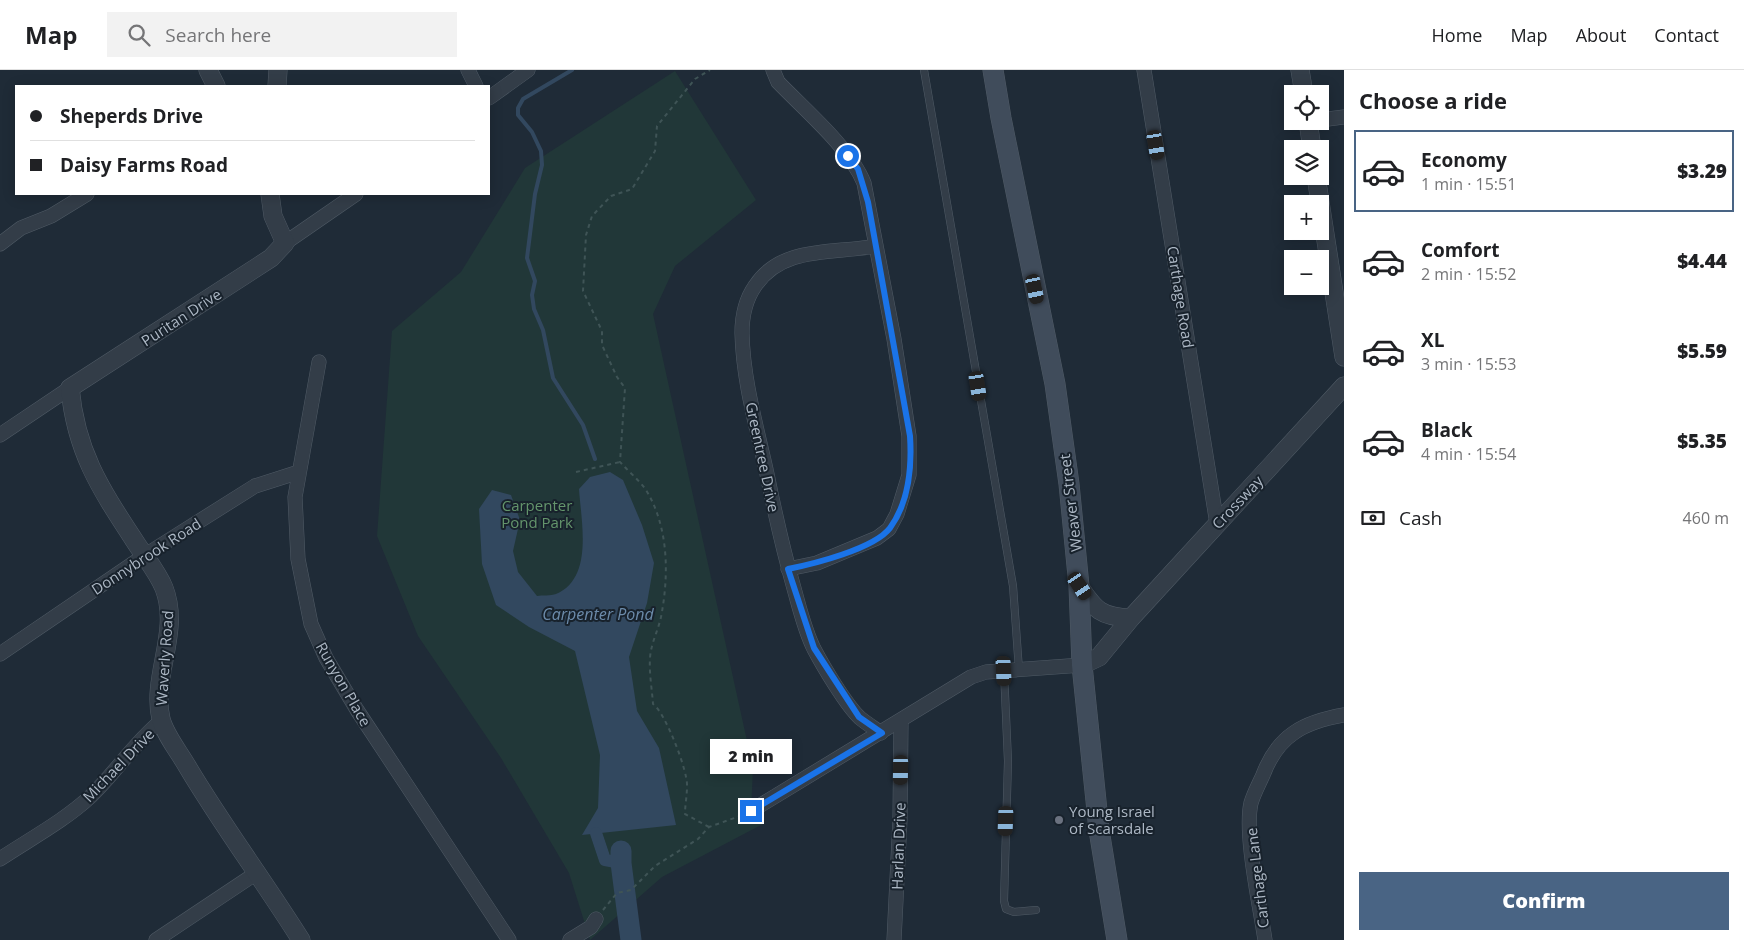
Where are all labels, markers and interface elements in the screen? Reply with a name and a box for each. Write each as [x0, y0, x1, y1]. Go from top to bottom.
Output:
search box [107, 12, 457, 57]
text: Map [25, 18, 77, 51]
icon: search [125, 21, 153, 49]
text: Search here [165, 22, 271, 48]
text: Home [1432, 23, 1482, 47]
text: Map [1510, 23, 1548, 47]
text: About [1576, 23, 1626, 47]
text: Contact [1654, 23, 1719, 47]
map controls [1284, 85, 1329, 295]
button: locate [1284, 85, 1329, 130]
text: Choose a ride [1359, 85, 1507, 115]
text: Sheperds Drive [60, 103, 203, 129]
car [1146, 129, 1165, 161]
button: layers [1284, 140, 1329, 185]
route start [837, 145, 859, 167]
text: Economy [1421, 147, 1507, 173]
icon: car [1361, 149, 1406, 194]
text: Daisy Farms Road [60, 152, 228, 178]
text: $3.29 [1677, 158, 1727, 184]
text: 1 min · 15:51 [1421, 173, 1516, 195]
button: + [1284, 195, 1329, 240]
text: Comfort [1421, 237, 1500, 263]
icon: car [1361, 239, 1406, 284]
street label: Carthage Road [1163, 245, 1199, 349]
text: $4.44 [1677, 248, 1727, 274]
button: − [1284, 250, 1329, 295]
text: 2 min · 15:52 [1421, 263, 1516, 285]
car [1024, 273, 1045, 305]
street label: Puritan Drive [137, 284, 225, 350]
text: XL [1421, 327, 1444, 353]
icon: car [1361, 329, 1406, 374]
text: $5.59 [1677, 338, 1727, 364]
text: 3 min · 15:53 [1421, 353, 1516, 375]
car [968, 370, 987, 402]
street label: Greentree Drive [742, 400, 784, 514]
text: Black [1421, 417, 1473, 443]
icon: car [1361, 419, 1406, 464]
text: $5.35 [1677, 428, 1727, 454]
text: 4 min · 15:54 [1421, 443, 1516, 465]
street label: Weaver Street [1054, 453, 1086, 553]
street label: Crossway [1207, 471, 1267, 533]
park label: Carpenter Pond Park [501, 495, 573, 532]
icon: cash [1359, 504, 1387, 532]
text: Cash [1399, 505, 1442, 531]
text: 460 m [1683, 507, 1729, 529]
street label: Donnybrook Road [87, 513, 205, 599]
car [1065, 569, 1094, 603]
water label: Carpenter Pond [542, 603, 654, 625]
street label: Waverly Road [151, 610, 177, 706]
street label: Runyon Place [312, 638, 376, 730]
car [995, 656, 1012, 686]
street label: Michael Drive [78, 724, 158, 806]
callout: 2 min [710, 738, 792, 774]
text: 2 min [728, 745, 774, 767]
car [893, 755, 908, 785]
route end [740, 800, 762, 822]
place label: Young Israel of Scarsdale [1069, 801, 1155, 838]
street label: Harlan Drive [886, 802, 910, 890]
car [997, 806, 1014, 836]
marker: Young Israel of Scarsdale [1053, 814, 1065, 826]
street label: Carthage Lane [1241, 827, 1273, 929]
button: Confirm [1359, 872, 1729, 930]

